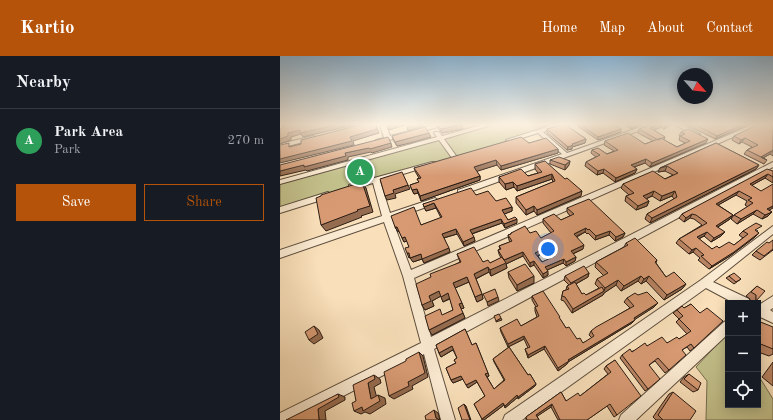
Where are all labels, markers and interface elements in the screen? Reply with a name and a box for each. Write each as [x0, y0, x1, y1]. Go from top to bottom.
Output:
text: Kartio [20, 19, 75, 38]
text: Home [542, 21, 577, 35]
text: Map [599, 21, 625, 35]
text: About [647, 21, 684, 35]
text: Contact [706, 21, 753, 35]
north arrow [677, 68, 713, 104]
text: Nearby [16, 74, 71, 91]
text: Park Area [54, 125, 123, 140]
text: A [24, 134, 34, 147]
text: 270 m [227, 134, 264, 147]
text: Park [54, 143, 81, 156]
pin: A [347, 157, 373, 187]
button: Save [16, 184, 136, 221]
button: Share [144, 184, 264, 221]
your location [538, 239, 558, 259]
map controls [725, 300, 761, 408]
button: + [725, 300, 761, 336]
button: − [725, 336, 761, 372]
button: locate [725, 372, 761, 408]

